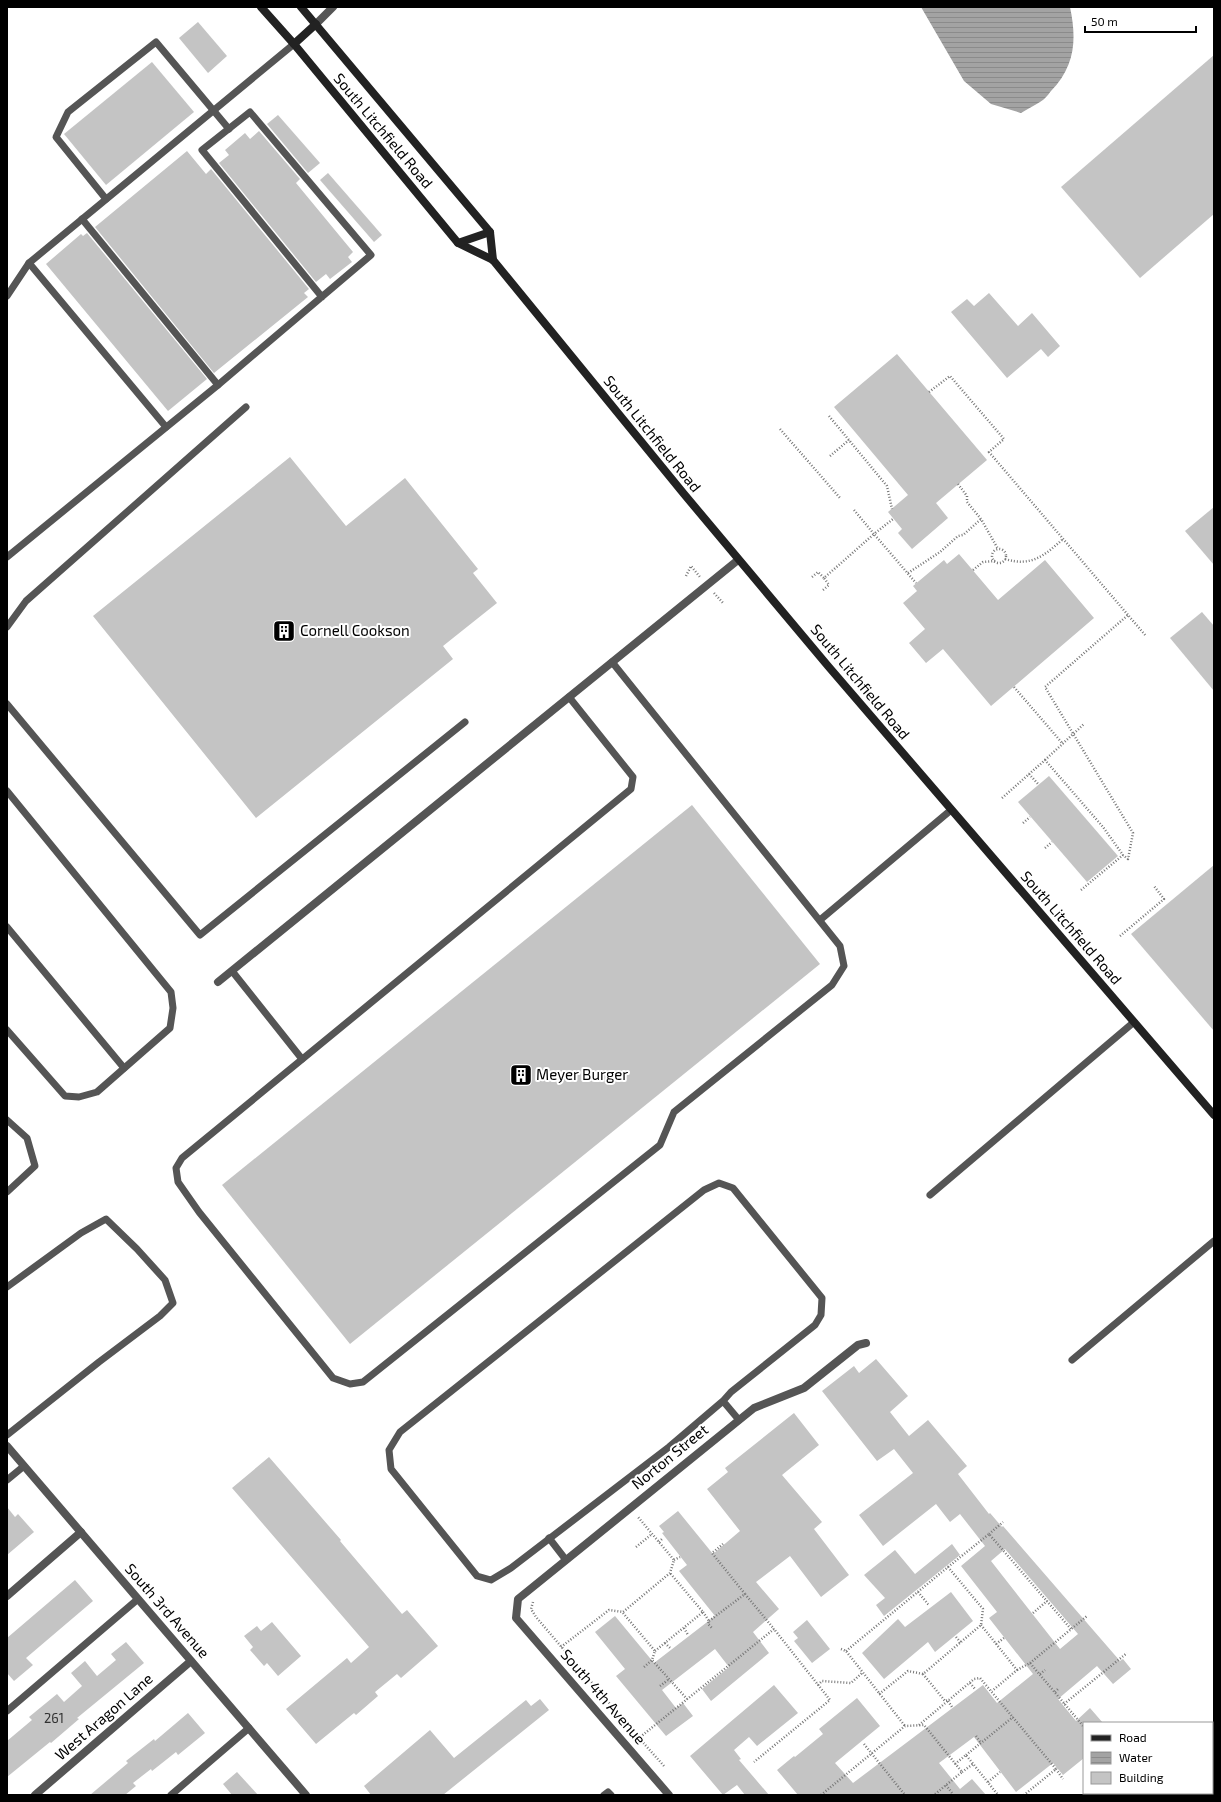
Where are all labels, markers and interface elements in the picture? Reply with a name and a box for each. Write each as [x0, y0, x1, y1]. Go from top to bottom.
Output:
scale bar [1085, 8, 1196, 34]
text: 50 m [1091, 14, 1118, 28]
street label: South Litchfield Road [330, 69, 437, 192]
street label: South Litchfield Road [600, 372, 705, 495]
building icon: Cornell Cookson [271, 618, 297, 644]
street label: South Litchfield Road [807, 620, 914, 743]
place label: Cornell Cookson [300, 621, 410, 639]
street label: South Litchfield Road [1018, 867, 1126, 988]
building icon: Meyer Burger [508, 1062, 534, 1088]
place label: Meyer Burger [536, 1065, 628, 1083]
street label: Norton Street [628, 1420, 711, 1493]
street label: South 3rd Avenue [122, 1559, 214, 1661]
street label: South 4th Avenue [558, 1645, 650, 1748]
street label: West Aragon Lane [51, 1669, 156, 1764]
house number: 261 [44, 1710, 64, 1726]
legend [1083, 1722, 1213, 1794]
text: Road [1119, 1730, 1147, 1744]
text: Water [1119, 1750, 1153, 1764]
text: Building [1119, 1770, 1164, 1784]

